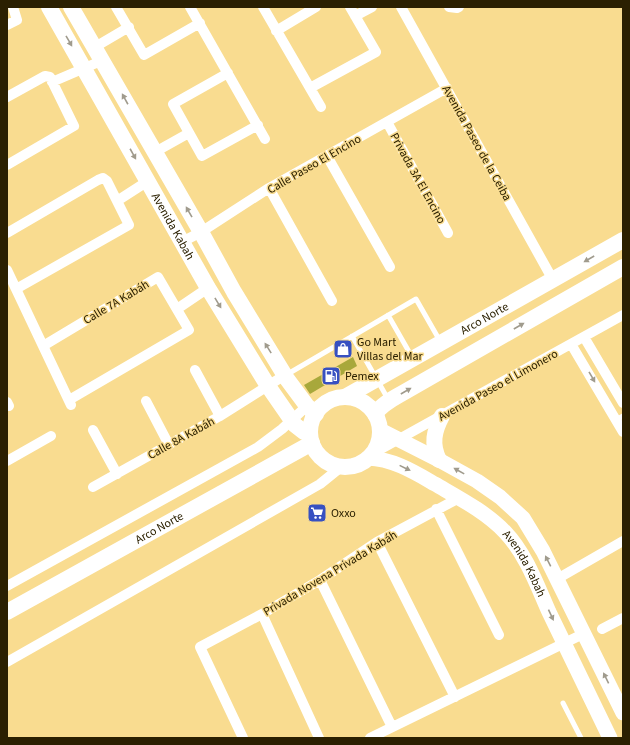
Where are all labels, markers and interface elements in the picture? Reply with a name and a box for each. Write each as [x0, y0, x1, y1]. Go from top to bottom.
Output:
one-way arrow [65, 35, 72, 47]
street label: Avenida Paseo de la Ceiba [438, 82, 515, 204]
one-way arrow [121, 93, 128, 105]
street label: Privada 3A El Encino [386, 130, 450, 227]
street label: Calle Paseo El Encino [264, 131, 364, 198]
one-way arrow [129, 148, 136, 160]
street label: Avenida Kabah [147, 190, 198, 263]
one-way arrow [186, 206, 193, 218]
one-way arrow [583, 256, 595, 263]
street label: Calle 7A Kabáh [80, 276, 152, 329]
one-way arrow [214, 297, 221, 309]
street label: Arco Norte [457, 298, 512, 339]
one-way arrow [513, 323, 525, 330]
place label: Go Mart Villas del Mar [357, 334, 424, 365]
shop icon: Go Mart Villas del Mar [332, 338, 354, 360]
one-way arrow [265, 343, 272, 354]
street label: Avenida Paseo el Limonero [435, 345, 561, 425]
fuel station icon: Pemex [320, 365, 342, 387]
place label: Pemex [345, 368, 379, 385]
one-way arrow [588, 372, 595, 383]
one-way arrow [400, 388, 412, 395]
street label: Calle 8A Kabáh [145, 413, 218, 464]
one-way arrow [400, 465, 411, 471]
one-way arrow [453, 467, 465, 474]
supermarket icon: Oxxo [306, 502, 328, 524]
place label: Oxxo [331, 505, 356, 522]
street label: Arco Norte [132, 508, 187, 548]
street label: Privada Novena Privada Kabáh [260, 527, 400, 620]
street label: Avenida Kabah [498, 527, 550, 600]
one-way arrow [545, 555, 552, 567]
one-way arrow [548, 609, 554, 621]
one-way arrow [603, 672, 609, 683]

